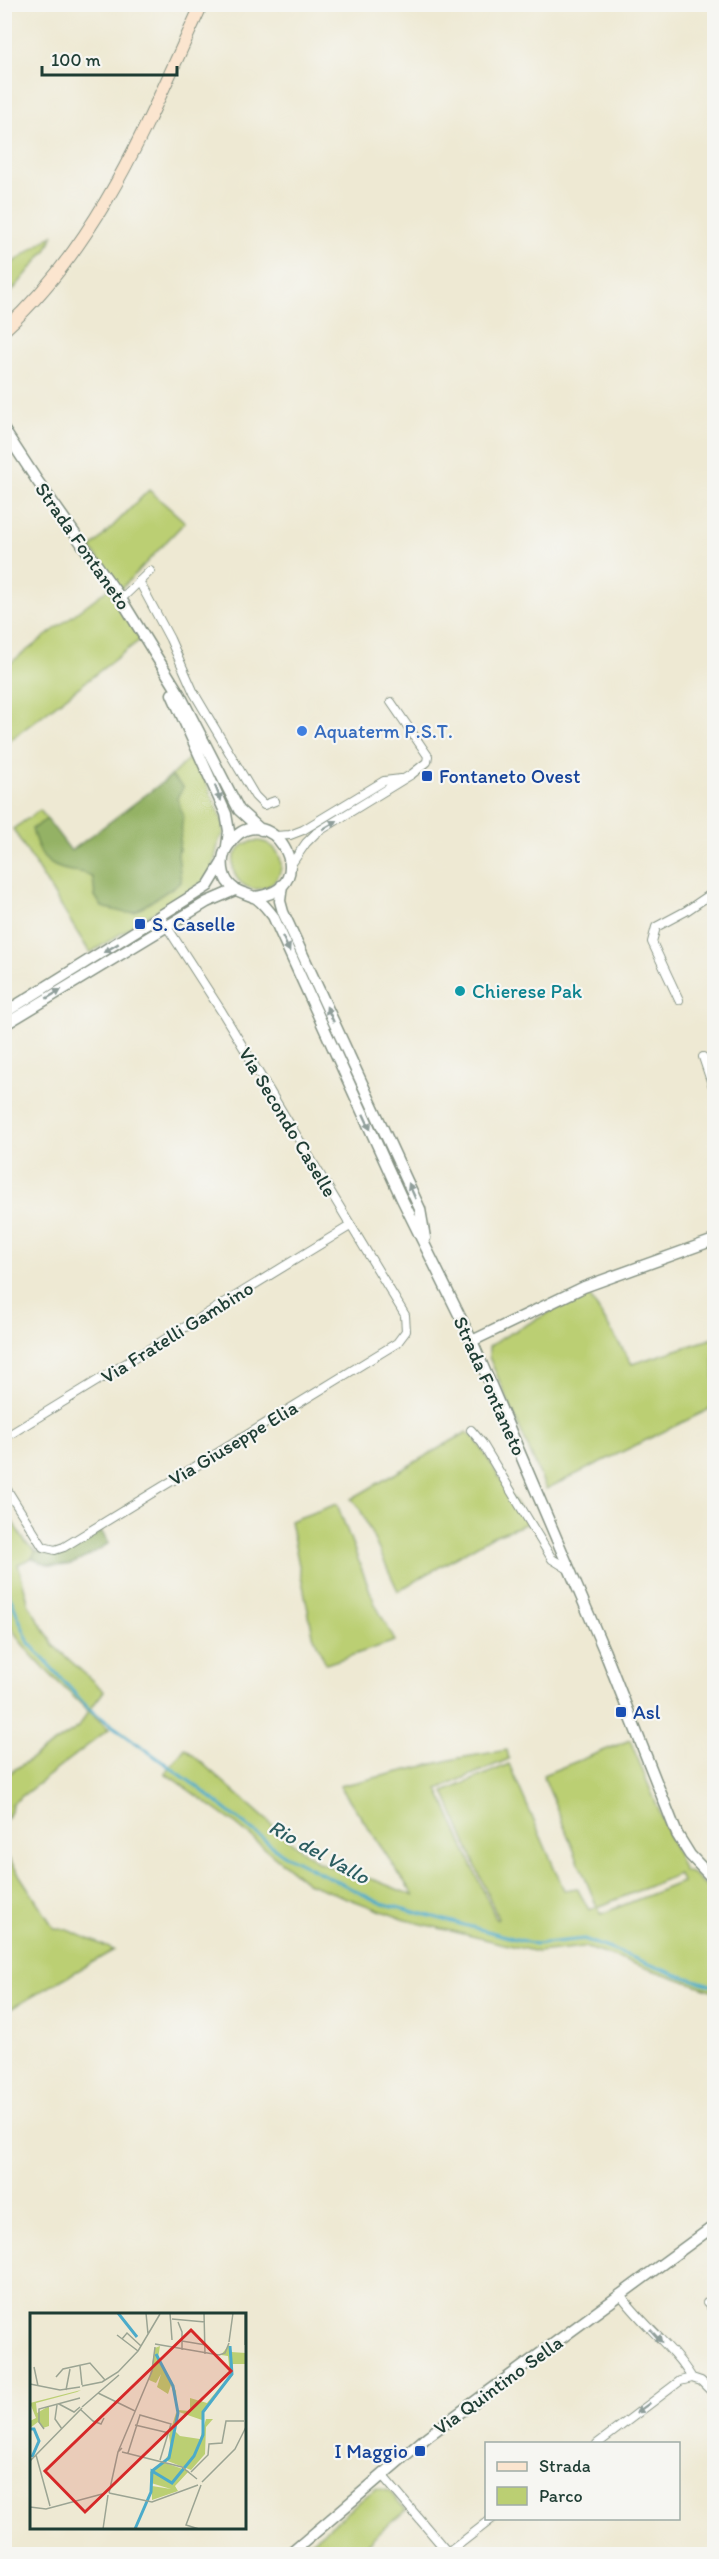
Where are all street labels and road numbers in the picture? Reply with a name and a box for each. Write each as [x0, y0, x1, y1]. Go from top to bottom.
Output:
street label: Strada Fontaneto [30, 478, 136, 614]
street label: Via Secondo Caselle [234, 1043, 342, 1201]
street label: Via Fratelli Gambino [96, 1275, 258, 1389]
street label: Strada Fontaneto [449, 1313, 531, 1459]
street label: Via Giuseppe Elia [164, 1395, 302, 1491]
street label: Via Quintino Sella [429, 2330, 567, 2440]

